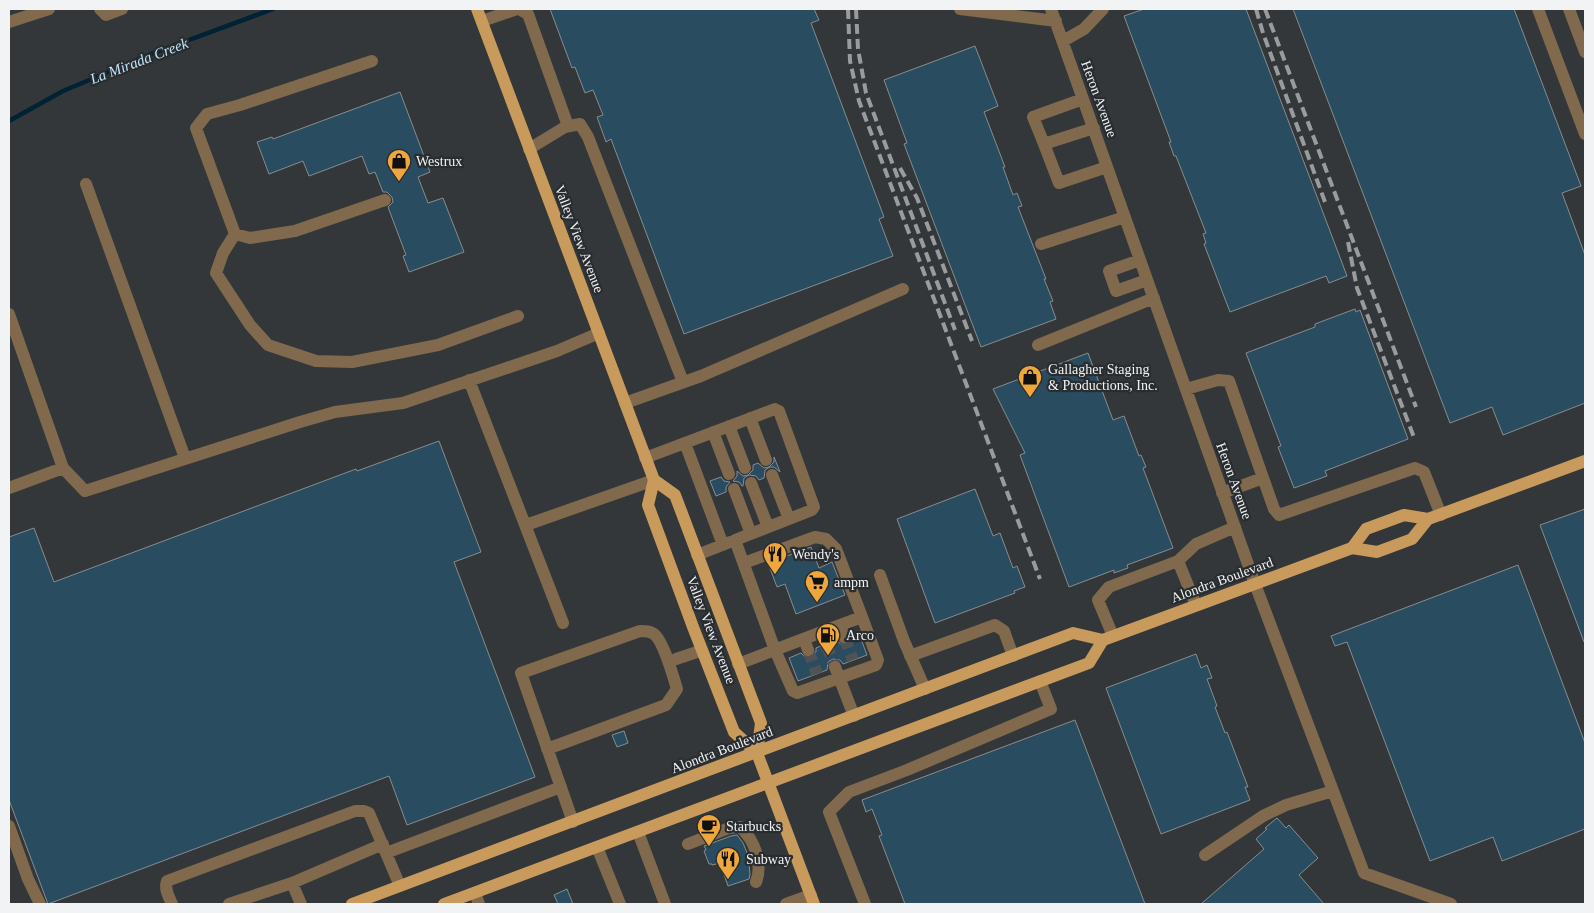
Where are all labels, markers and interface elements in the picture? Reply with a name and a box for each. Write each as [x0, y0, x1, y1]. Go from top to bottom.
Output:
water label: La Mirada Creek [87, 35, 191, 87]
street label: Heron Avenue [1078, 59, 1120, 139]
shop icon: Westrux [386, 148, 412, 182]
place label: Westrux [416, 154, 462, 169]
street label: Valley View Avenue [552, 183, 606, 295]
place label: Gallagher Staging & Productions, Inc. [1048, 362, 1158, 393]
shop icon: Gallagher Staging & Productions, Inc. [1017, 364, 1043, 398]
street label: Heron Avenue [1213, 441, 1255, 521]
restaurant icon: Wendy's [762, 541, 788, 575]
place label: Wendy's [792, 547, 839, 562]
street label: Alondra Boulevard [1169, 555, 1275, 605]
supermarket icon: ampm [804, 569, 830, 603]
street label: Valley View Avenue [684, 574, 738, 686]
place label: ampm [834, 575, 869, 590]
fuel station icon: Arco [815, 622, 841, 656]
place label: Arco [846, 628, 874, 643]
street label: Alondra Boulevard [669, 724, 775, 776]
cafe icon: Starbucks [696, 813, 722, 847]
place label: Starbucks [726, 819, 781, 834]
restaurant icon: Subway [715, 846, 741, 880]
place label: Subway [746, 852, 791, 867]

